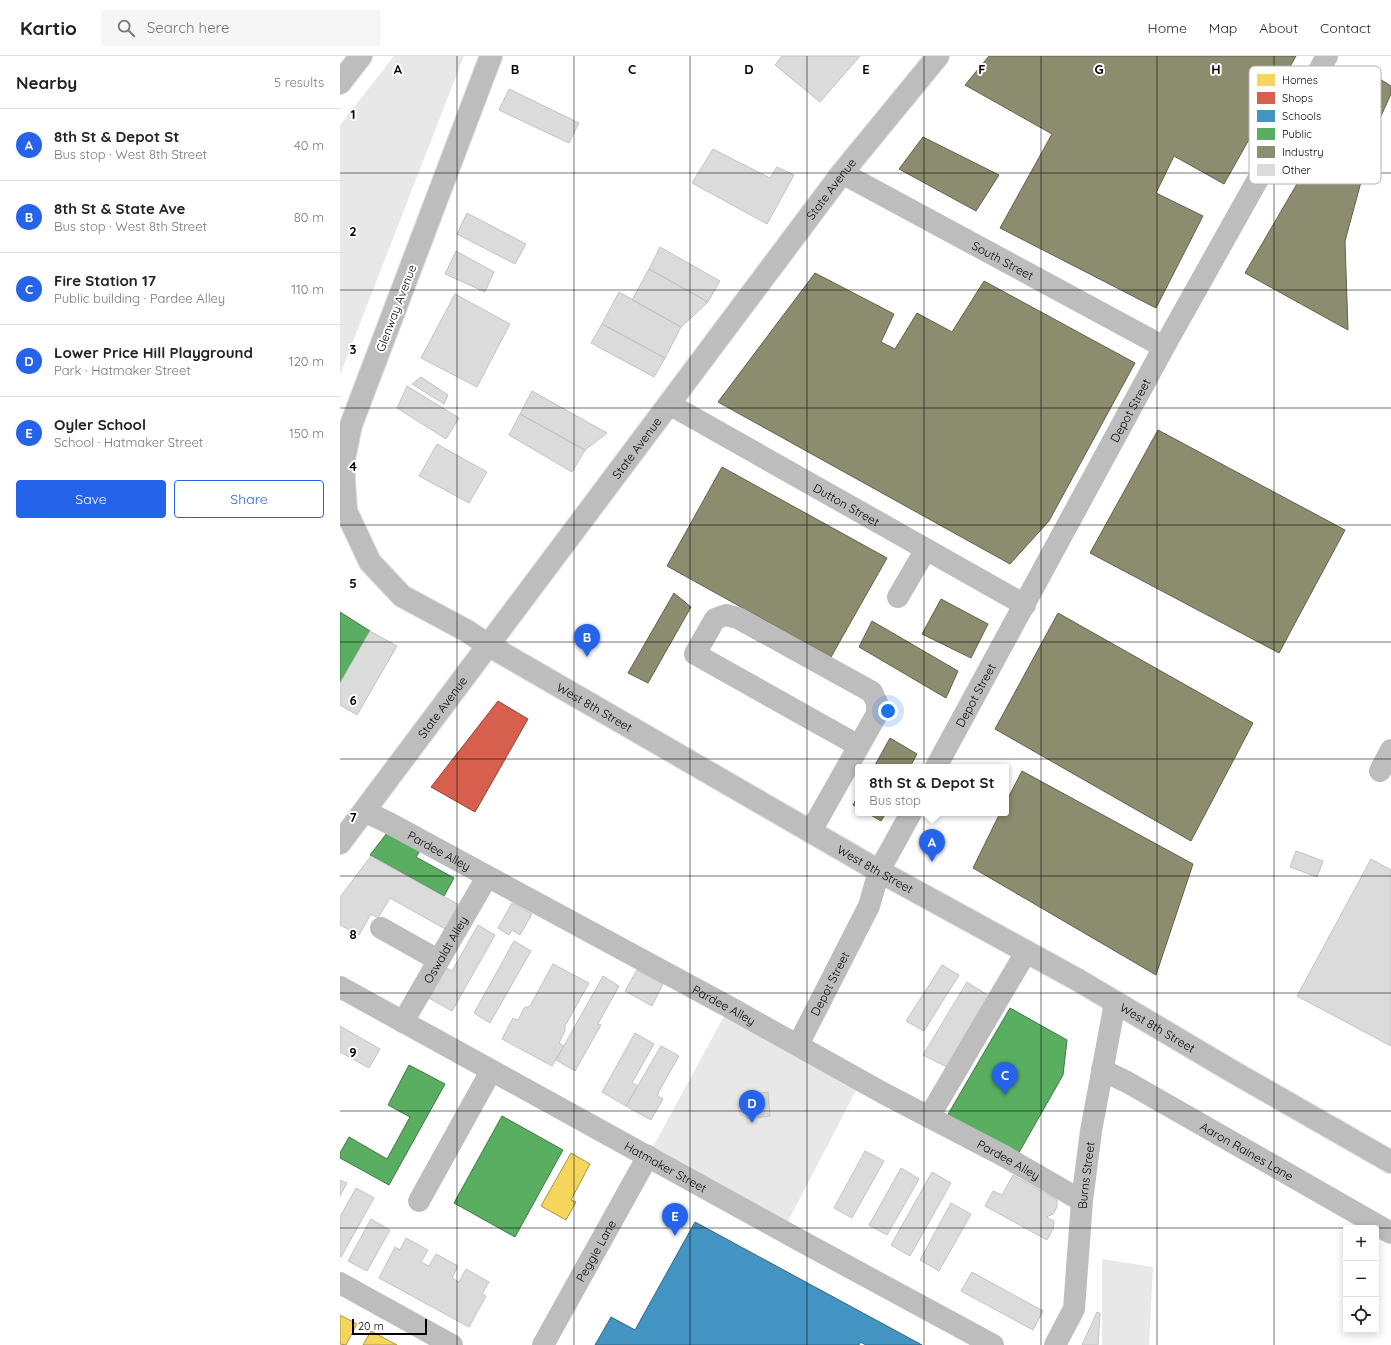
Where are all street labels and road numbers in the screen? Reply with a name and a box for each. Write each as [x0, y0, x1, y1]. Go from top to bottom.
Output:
street label: State Avenue [803, 155, 859, 222]
street label: South Street [970, 237, 1036, 283]
street label: Glenway Avenue [372, 262, 420, 354]
street label: Depot Street [1106, 376, 1153, 445]
street label: State Avenue [608, 414, 664, 481]
street label: Dutton Street [811, 480, 882, 529]
street label: Depot Street [952, 660, 998, 729]
street label: State Avenue [414, 673, 470, 741]
street label: West 8th Street [554, 679, 635, 734]
street label: Pardee Alley [405, 827, 474, 873]
street label: West 8th Street [835, 841, 916, 896]
street label: Oswaldt Alley [420, 913, 470, 986]
street label: Depot Street [807, 949, 852, 1018]
street label: Pardee Alley [690, 981, 758, 1028]
street label: West 8th Street [1118, 999, 1198, 1055]
street label: Aaron Raines Lane [1198, 1118, 1297, 1183]
street label: Pardee Alley [975, 1136, 1043, 1183]
street label: Hatmaker Street [622, 1138, 710, 1195]
street label: Burns Street [1074, 1141, 1097, 1210]
street label: Peggie Lane [572, 1217, 619, 1284]

